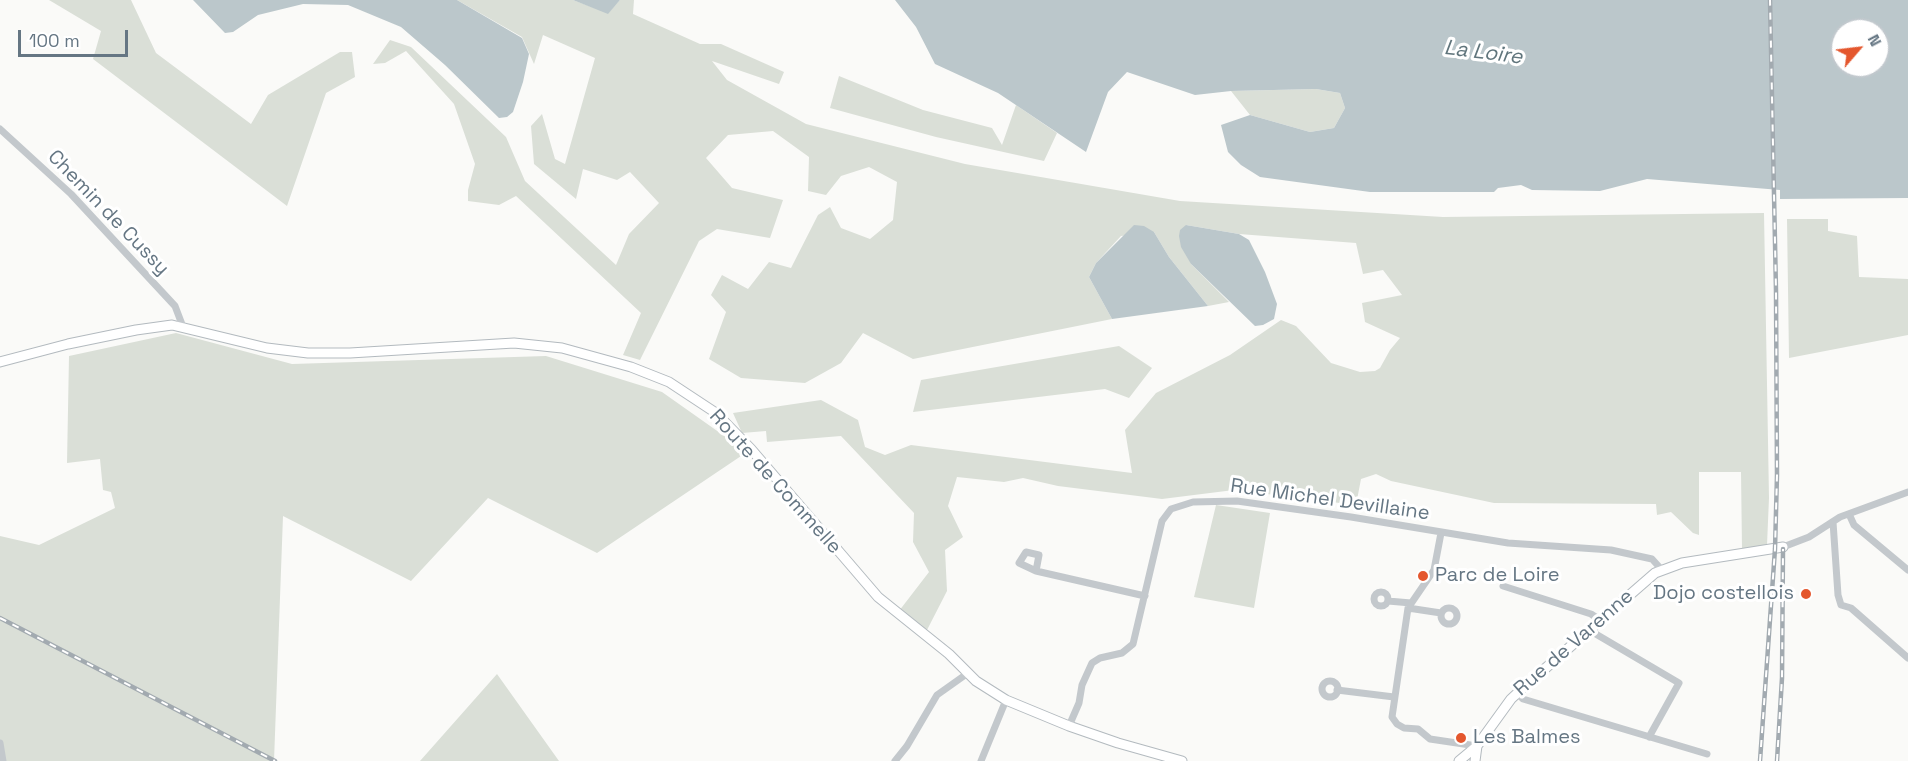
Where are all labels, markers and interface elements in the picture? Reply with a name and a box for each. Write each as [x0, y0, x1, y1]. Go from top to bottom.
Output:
scale bar [21, 18, 130, 56]
north arrow [1830, 18, 1890, 78]
text: 100 m [29, 29, 80, 52]
text: N [1863, 31, 1886, 50]
water label: La Loire [1443, 36, 1523, 70]
street label: Chemin de Cussy [42, 145, 174, 281]
street label: Route de Commelle [704, 405, 846, 559]
street label: Rue Michel Devillaine [1229, 474, 1431, 526]
place label: Parc de Loire [1435, 564, 1560, 588]
marker: Parc de Loire [1416, 569, 1430, 583]
place label: Dojo costellois [1653, 582, 1794, 606]
street label: Rue de Varenne [1509, 585, 1639, 701]
marker: Dojo costellois [1799, 587, 1813, 601]
place label: Les Balmes [1473, 726, 1581, 750]
marker: Les Balmes [1454, 731, 1468, 745]

